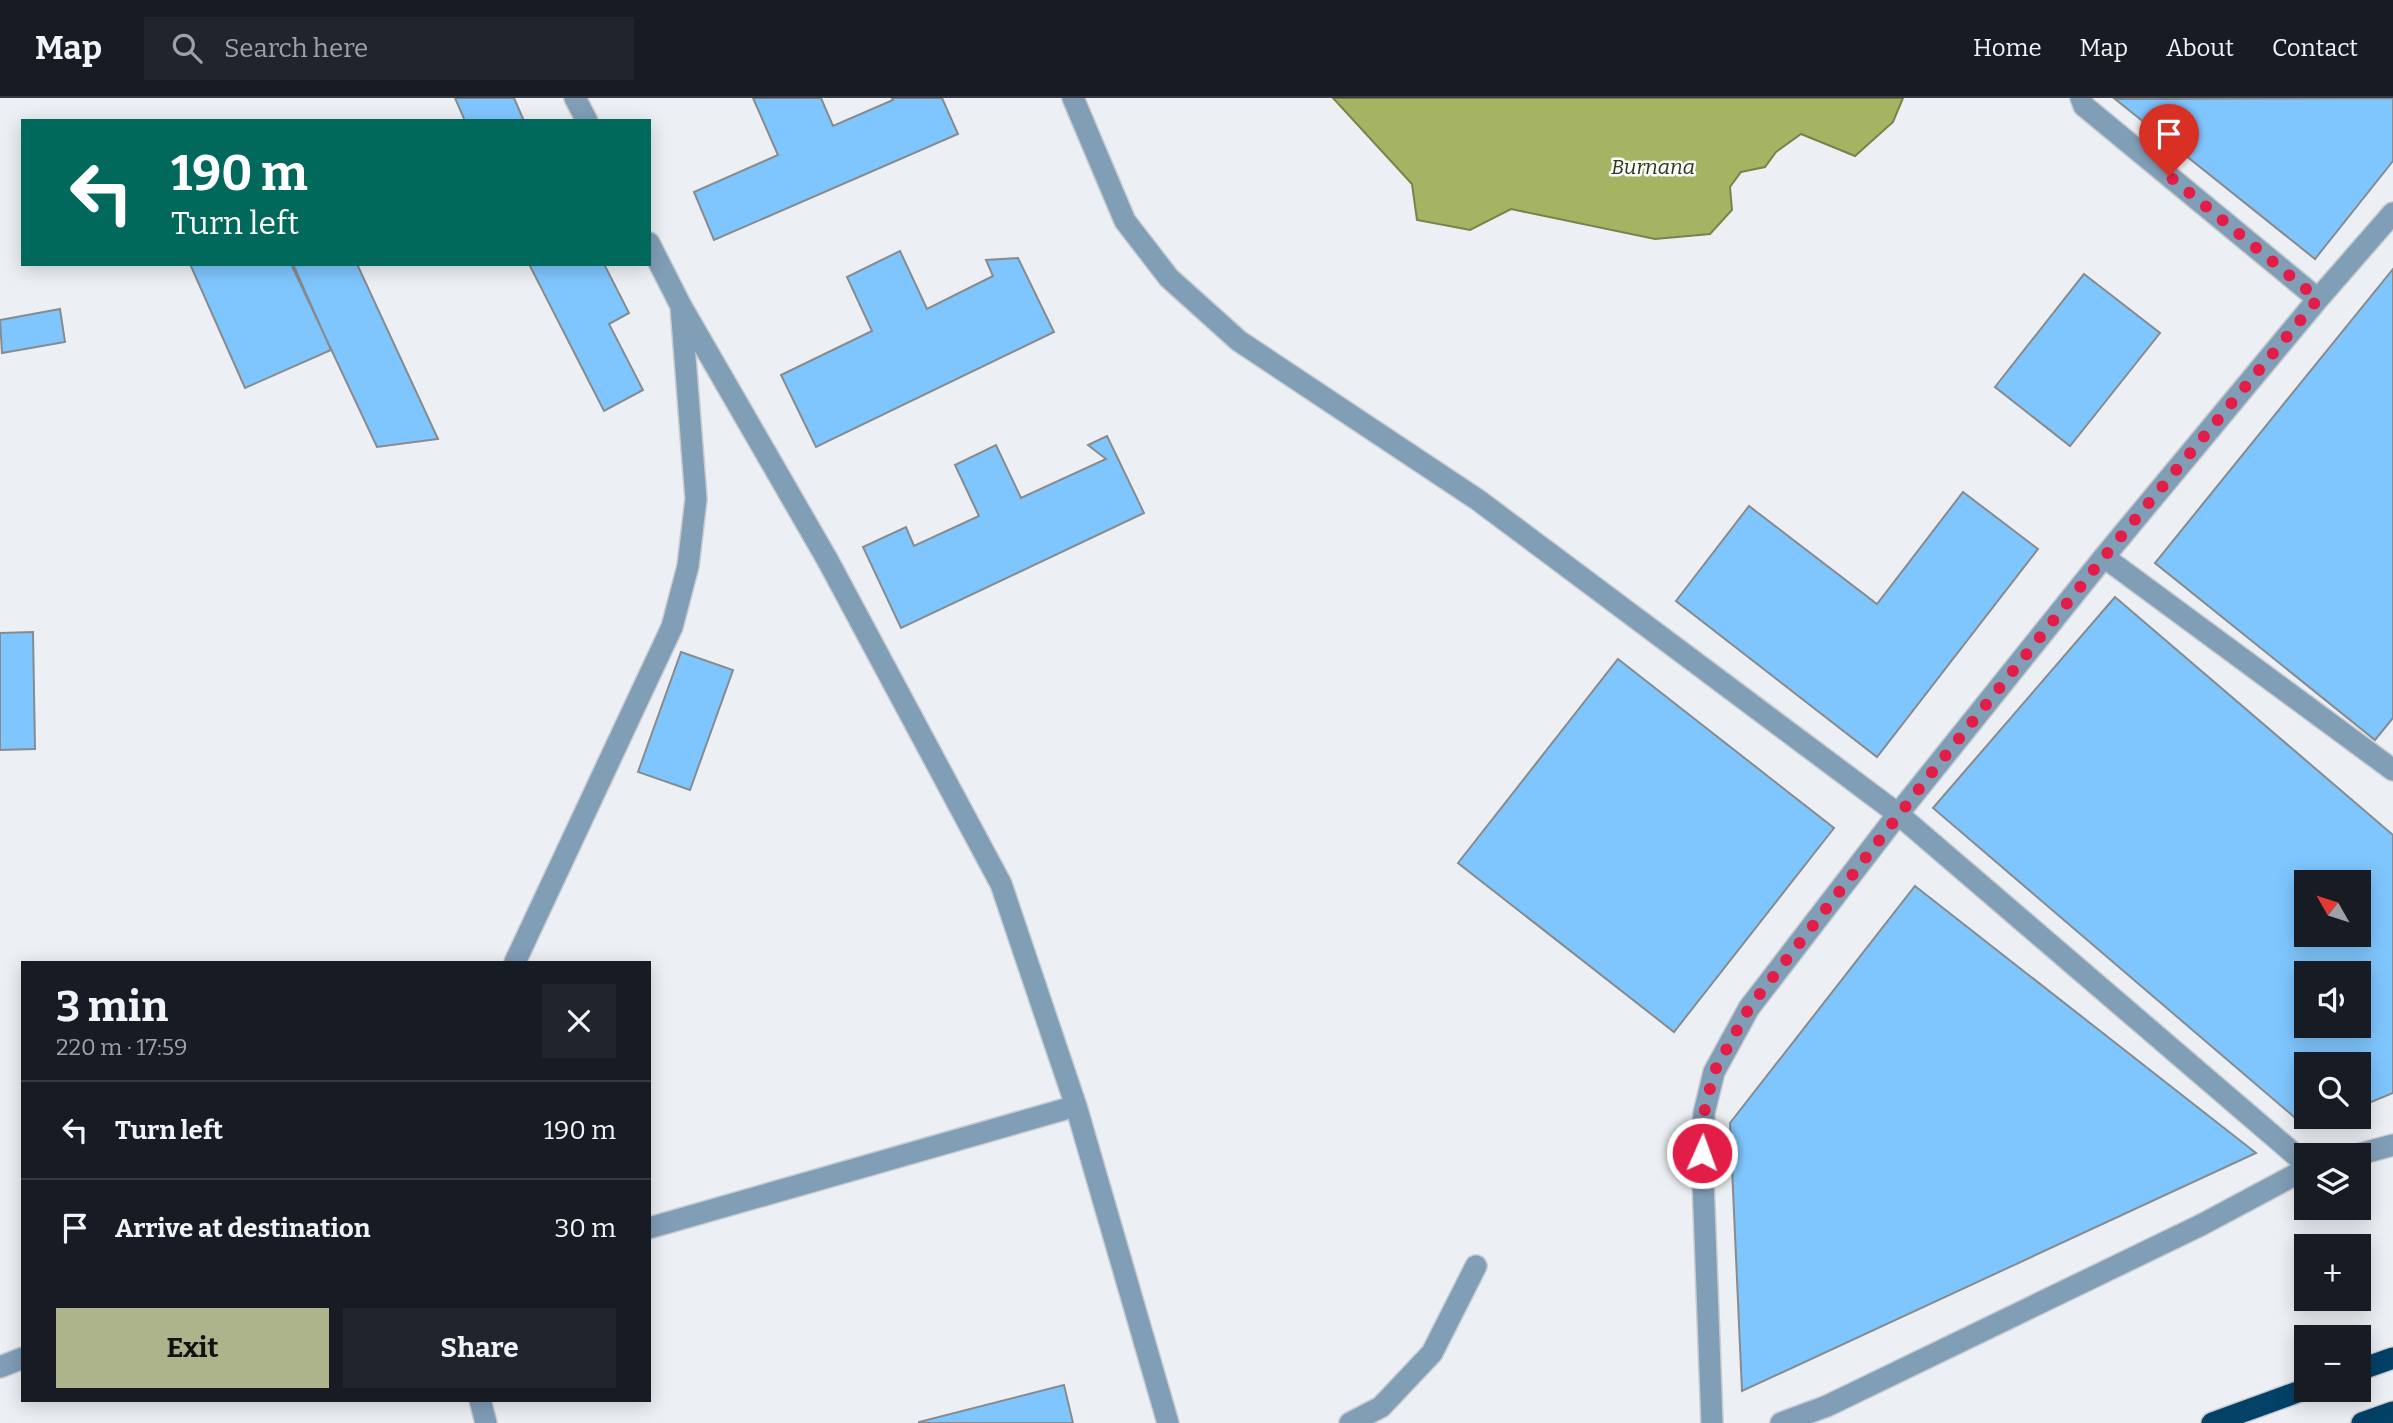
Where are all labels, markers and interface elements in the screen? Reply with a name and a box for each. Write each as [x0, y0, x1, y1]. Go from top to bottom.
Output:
search box [144, 17, 634, 80]
text: Map [35, 28, 102, 68]
icon: search [168, 29, 206, 67]
text: Search here [224, 33, 368, 64]
text: Home [1973, 34, 2042, 62]
text: Map [2080, 34, 2128, 62]
text: About [2166, 34, 2234, 62]
text: Contact [2272, 34, 2358, 62]
pin [2139, 104, 2199, 176]
icon: arrive [2150, 115, 2188, 153]
text: 190 m [171, 144, 308, 203]
icon: left [56, 147, 147, 238]
water label: Burnana [1611, 154, 1695, 180]
text: Turn left [171, 204, 299, 242]
north arrow [2294, 870, 2371, 947]
map controls [2294, 870, 2371, 1402]
button: sound [2294, 961, 2371, 1038]
text: 3 min [56, 982, 168, 1032]
button: close [542, 984, 616, 1058]
text: 220 m · 17:59 [56, 1033, 187, 1061]
button: search [2294, 1052, 2371, 1129]
icon: left [56, 1111, 94, 1149]
text: Turn left [115, 1115, 223, 1146]
text: 190 m [544, 1115, 616, 1146]
position arrow [1665, 1116, 1739, 1190]
button: layers [2294, 1143, 2371, 1220]
icon: arrive [56, 1209, 94, 1247]
text: Arrive at destination [115, 1213, 370, 1244]
text: 30 m [555, 1213, 616, 1244]
button: + [2294, 1234, 2371, 1311]
button: Exit [56, 1308, 329, 1388]
button: Share [343, 1308, 616, 1388]
button: − [2294, 1325, 2371, 1402]

